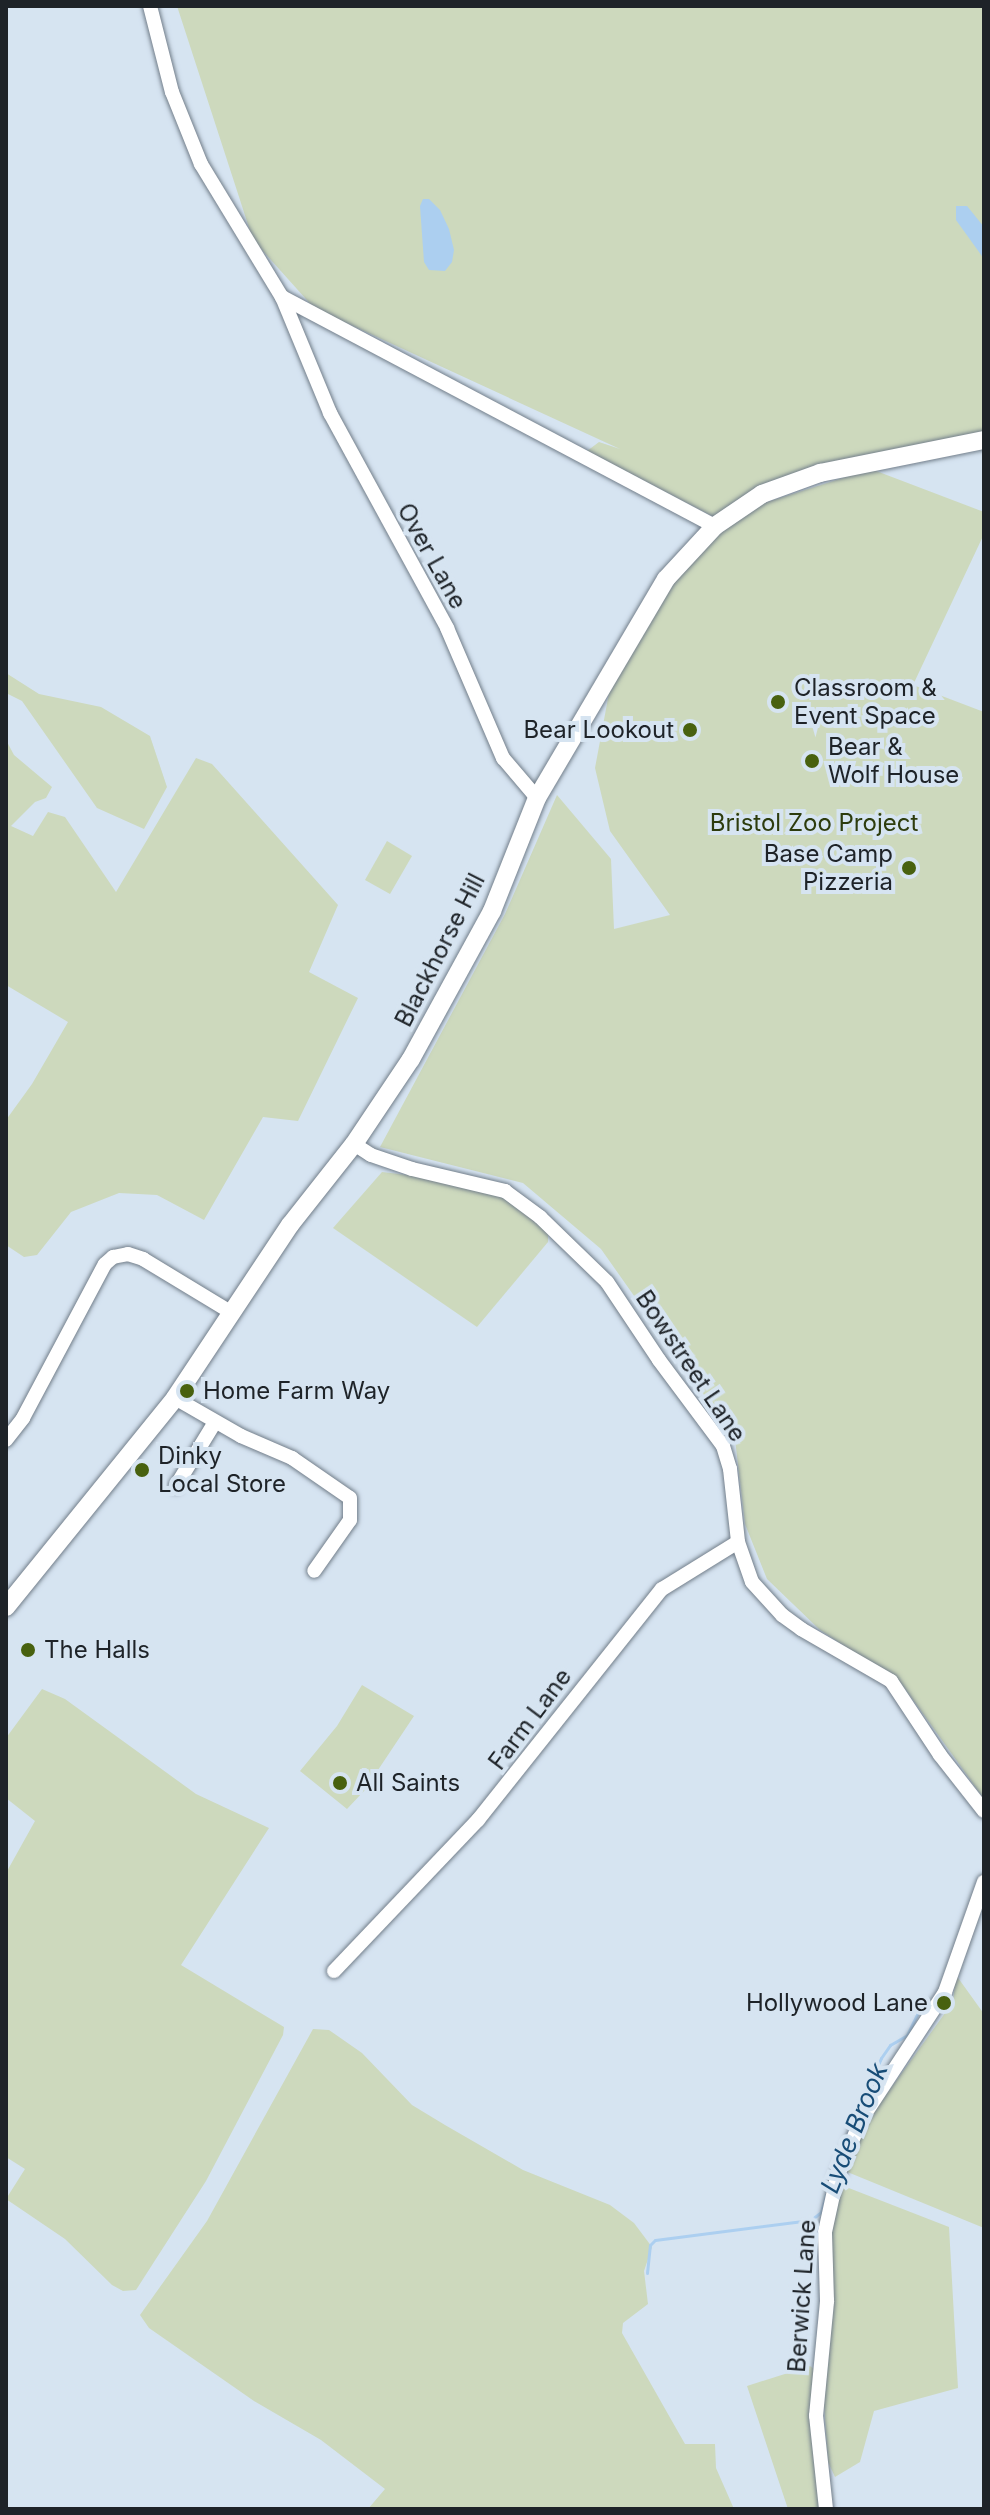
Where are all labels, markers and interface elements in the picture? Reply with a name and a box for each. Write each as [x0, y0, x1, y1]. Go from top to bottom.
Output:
street label: Over Lane [391, 498, 473, 614]
place label: Classroom & Event Space [794, 674, 937, 730]
marker: Classroom & Event Space [769, 693, 787, 711]
place label: Bear Lookout [523, 716, 674, 744]
marker: Bear Lookout [681, 721, 699, 739]
place label: Bear & Wolf House [828, 733, 959, 789]
marker: Bear & Wolf House [803, 752, 821, 770]
park label: Bristol Zoo Project [710, 809, 918, 837]
place label: Base Camp Pizzeria [764, 840, 893, 896]
marker: Base Camp Pizzeria [900, 859, 918, 877]
street label: Blackhorse Hill [389, 869, 491, 1031]
street label: Bowstreet Lane [630, 1285, 752, 1447]
place label: Home Farm Way [203, 1377, 390, 1405]
marker: Home Farm Way [178, 1382, 196, 1400]
place label: Dinky Local Store [158, 1442, 286, 1498]
marker: Dinky Local Store [133, 1461, 151, 1479]
place label: The Halls [44, 1636, 150, 1664]
marker: The Halls [19, 1641, 37, 1659]
street label: Farm Lane [483, 1663, 577, 1775]
place label: All Saints [356, 1769, 460, 1797]
marker: All Saints [331, 1774, 349, 1792]
place label: Hollywood Lane [746, 1989, 928, 2017]
marker: Hollywood Lane [935, 1994, 953, 2012]
water label: Lyde Brook [814, 2059, 894, 2197]
street label: Berwick Lane [782, 2219, 822, 2373]

